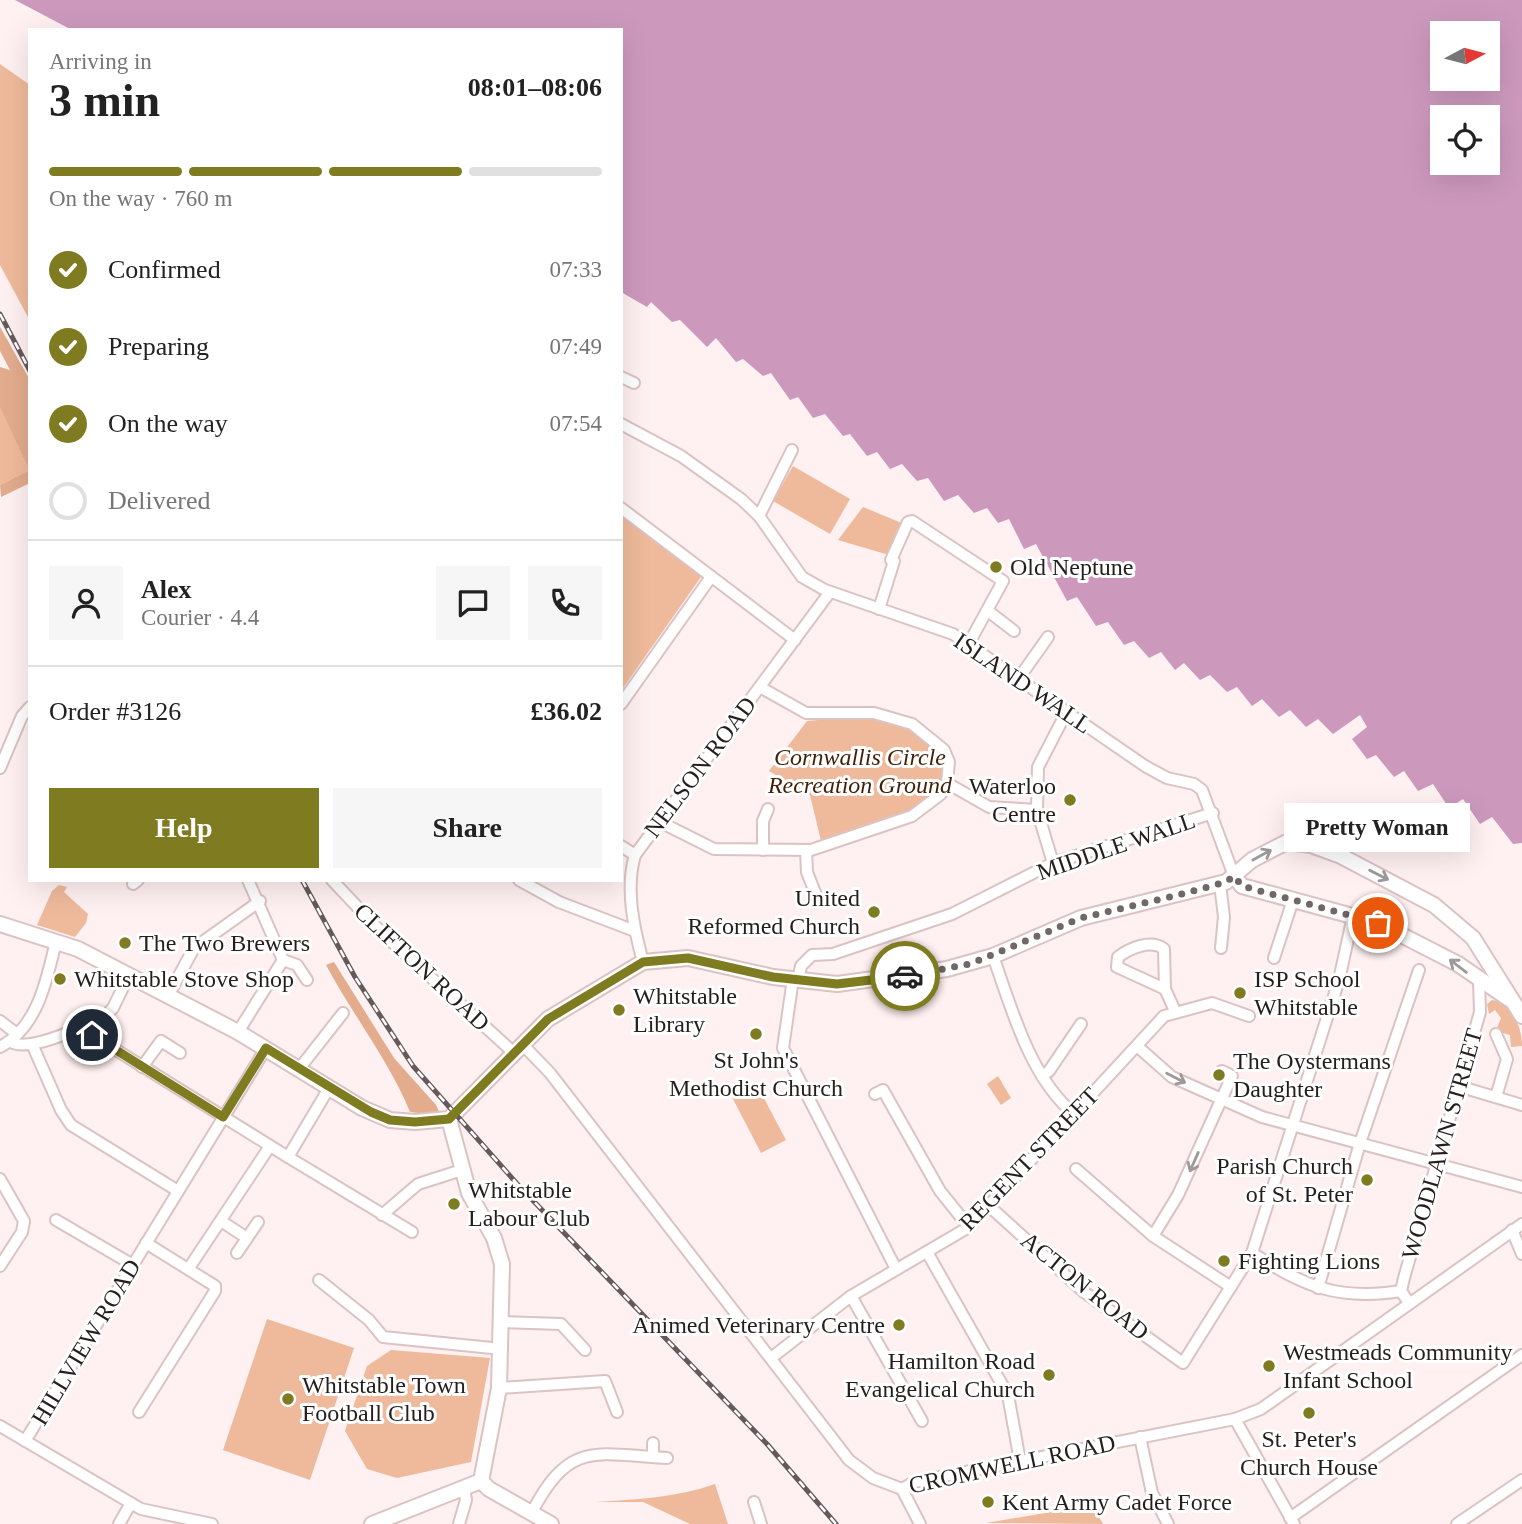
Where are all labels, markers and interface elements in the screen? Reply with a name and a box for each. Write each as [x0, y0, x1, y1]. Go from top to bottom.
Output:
north arrow [1430, 21, 1500, 91]
map controls [1430, 21, 1500, 175]
text: Arriving in [49, 49, 152, 74]
text: 08:01–08:06 [468, 73, 602, 102]
text: 3 min [49, 75, 160, 126]
button: locate [1430, 105, 1500, 175]
text: On the way · 760 m [49, 186, 232, 211]
icon: check [49, 251, 87, 289]
text: Confirmed [108, 255, 221, 284]
text: 07:33 [550, 257, 602, 282]
icon: check [49, 328, 87, 366]
text: Preparing [108, 332, 209, 361]
text: 07:49 [550, 334, 602, 359]
icon: check [49, 405, 87, 443]
text: On the way [108, 409, 228, 438]
text: 07:54 [550, 411, 602, 436]
text: Delivered [108, 486, 211, 515]
place label: Old Neptune [1010, 554, 1133, 580]
marker: Old Neptune [988, 559, 1004, 575]
button: person [49, 566, 123, 640]
button: chat [436, 566, 510, 640]
button: phone [528, 566, 602, 640]
text: Alex [141, 575, 192, 604]
text: Courier · 4.4 [141, 605, 259, 630]
street label: ISLAND WALL [949, 627, 1097, 739]
street label: NELSON ROAD [639, 692, 761, 842]
text: Order #3126 [49, 697, 181, 726]
text: £36.02 [531, 697, 602, 726]
park label: Cornwallis Circle Recreation Ground [767, 744, 953, 798]
place label: Waterloo Centre [969, 773, 1056, 827]
button: Help [49, 788, 319, 868]
button: Share [333, 788, 602, 868]
marker: Waterloo Centre [1062, 792, 1078, 808]
callout: Pretty Woman [1285, 804, 1471, 853]
street label: MIDDLE WALL [1034, 807, 1198, 885]
text: Pretty Woman [1306, 815, 1448, 840]
one-way arrow [1251, 848, 1271, 862]
one-way arrow [1368, 869, 1389, 883]
place label: United Reformed Church [687, 885, 860, 939]
pin [1348, 893, 1408, 953]
street label: CLIFTON ROAD [349, 898, 495, 1036]
marker: United Reformed Church [866, 904, 882, 920]
icon: bag [1359, 904, 1397, 942]
place label: The Two Brewers [139, 930, 310, 956]
marker: The Two Brewers [117, 935, 133, 951]
courier [870, 941, 940, 1011]
icon: car [886, 957, 924, 995]
one-way arrow [1449, 958, 1467, 973]
place label: Whitstable Stove Shop [74, 966, 294, 992]
place label: ISP School Whitstable [1254, 966, 1361, 1020]
marker: Whitstable Stove Shop [52, 971, 68, 987]
place label: Whitstable Library [633, 983, 737, 1037]
marker: ISP School Whitstable [1232, 985, 1248, 1001]
marker: Whitstable Library [611, 1002, 627, 1018]
pin [62, 1005, 122, 1065]
icon: home [73, 1016, 111, 1054]
street label: WOODLAWN STREET [1397, 1025, 1487, 1262]
marker: St John's Methodist Church [748, 1026, 764, 1042]
place label: St John's Methodist Church [669, 1047, 843, 1101]
place label: The Oystermans Daughter [1233, 1048, 1391, 1102]
marker: The Oystermans Daughter [1211, 1067, 1227, 1083]
one-way arrow [1166, 1072, 1186, 1086]
street label: REGENT STREET [954, 1082, 1104, 1236]
one-way arrow [1187, 1151, 1200, 1172]
place label: Parish Church of St. Peter [1216, 1153, 1353, 1207]
marker: Parish Church of St. Peter [1359, 1172, 1375, 1188]
place label: Whitstable Labour Club [468, 1177, 590, 1231]
marker: Whitstable Labour Club [446, 1196, 462, 1212]
street label: ACTON ROAD [1016, 1227, 1154, 1345]
place label: Fighting Lions [1238, 1248, 1380, 1274]
marker: Fighting Lions [1216, 1253, 1232, 1269]
street label: HILLVIEW ROAD [26, 1254, 146, 1430]
place label: Animed Veterinary Centre [632, 1312, 885, 1338]
marker: Animed Veterinary Centre [891, 1317, 907, 1333]
place label: Westmeads Community Infant School [1283, 1339, 1512, 1393]
place label: Hamilton Road Evangelical Church [845, 1348, 1035, 1402]
marker: Westmeads Community Infant School [1261, 1358, 1277, 1374]
marker: Hamilton Road Evangelical Church [1041, 1367, 1057, 1383]
place label: Whitstable Town Football Club [302, 1372, 466, 1426]
marker: Whitstable Town Football Club [280, 1391, 296, 1407]
marker: St. Peter's Church House [1301, 1405, 1317, 1421]
place label: St. Peter's Church House [1240, 1426, 1378, 1480]
street label: CROMWELL ROAD [906, 1429, 1118, 1499]
place label: Kent Army Cadet Force [1002, 1489, 1232, 1515]
marker: Kent Army Cadet Force [980, 1494, 996, 1510]

